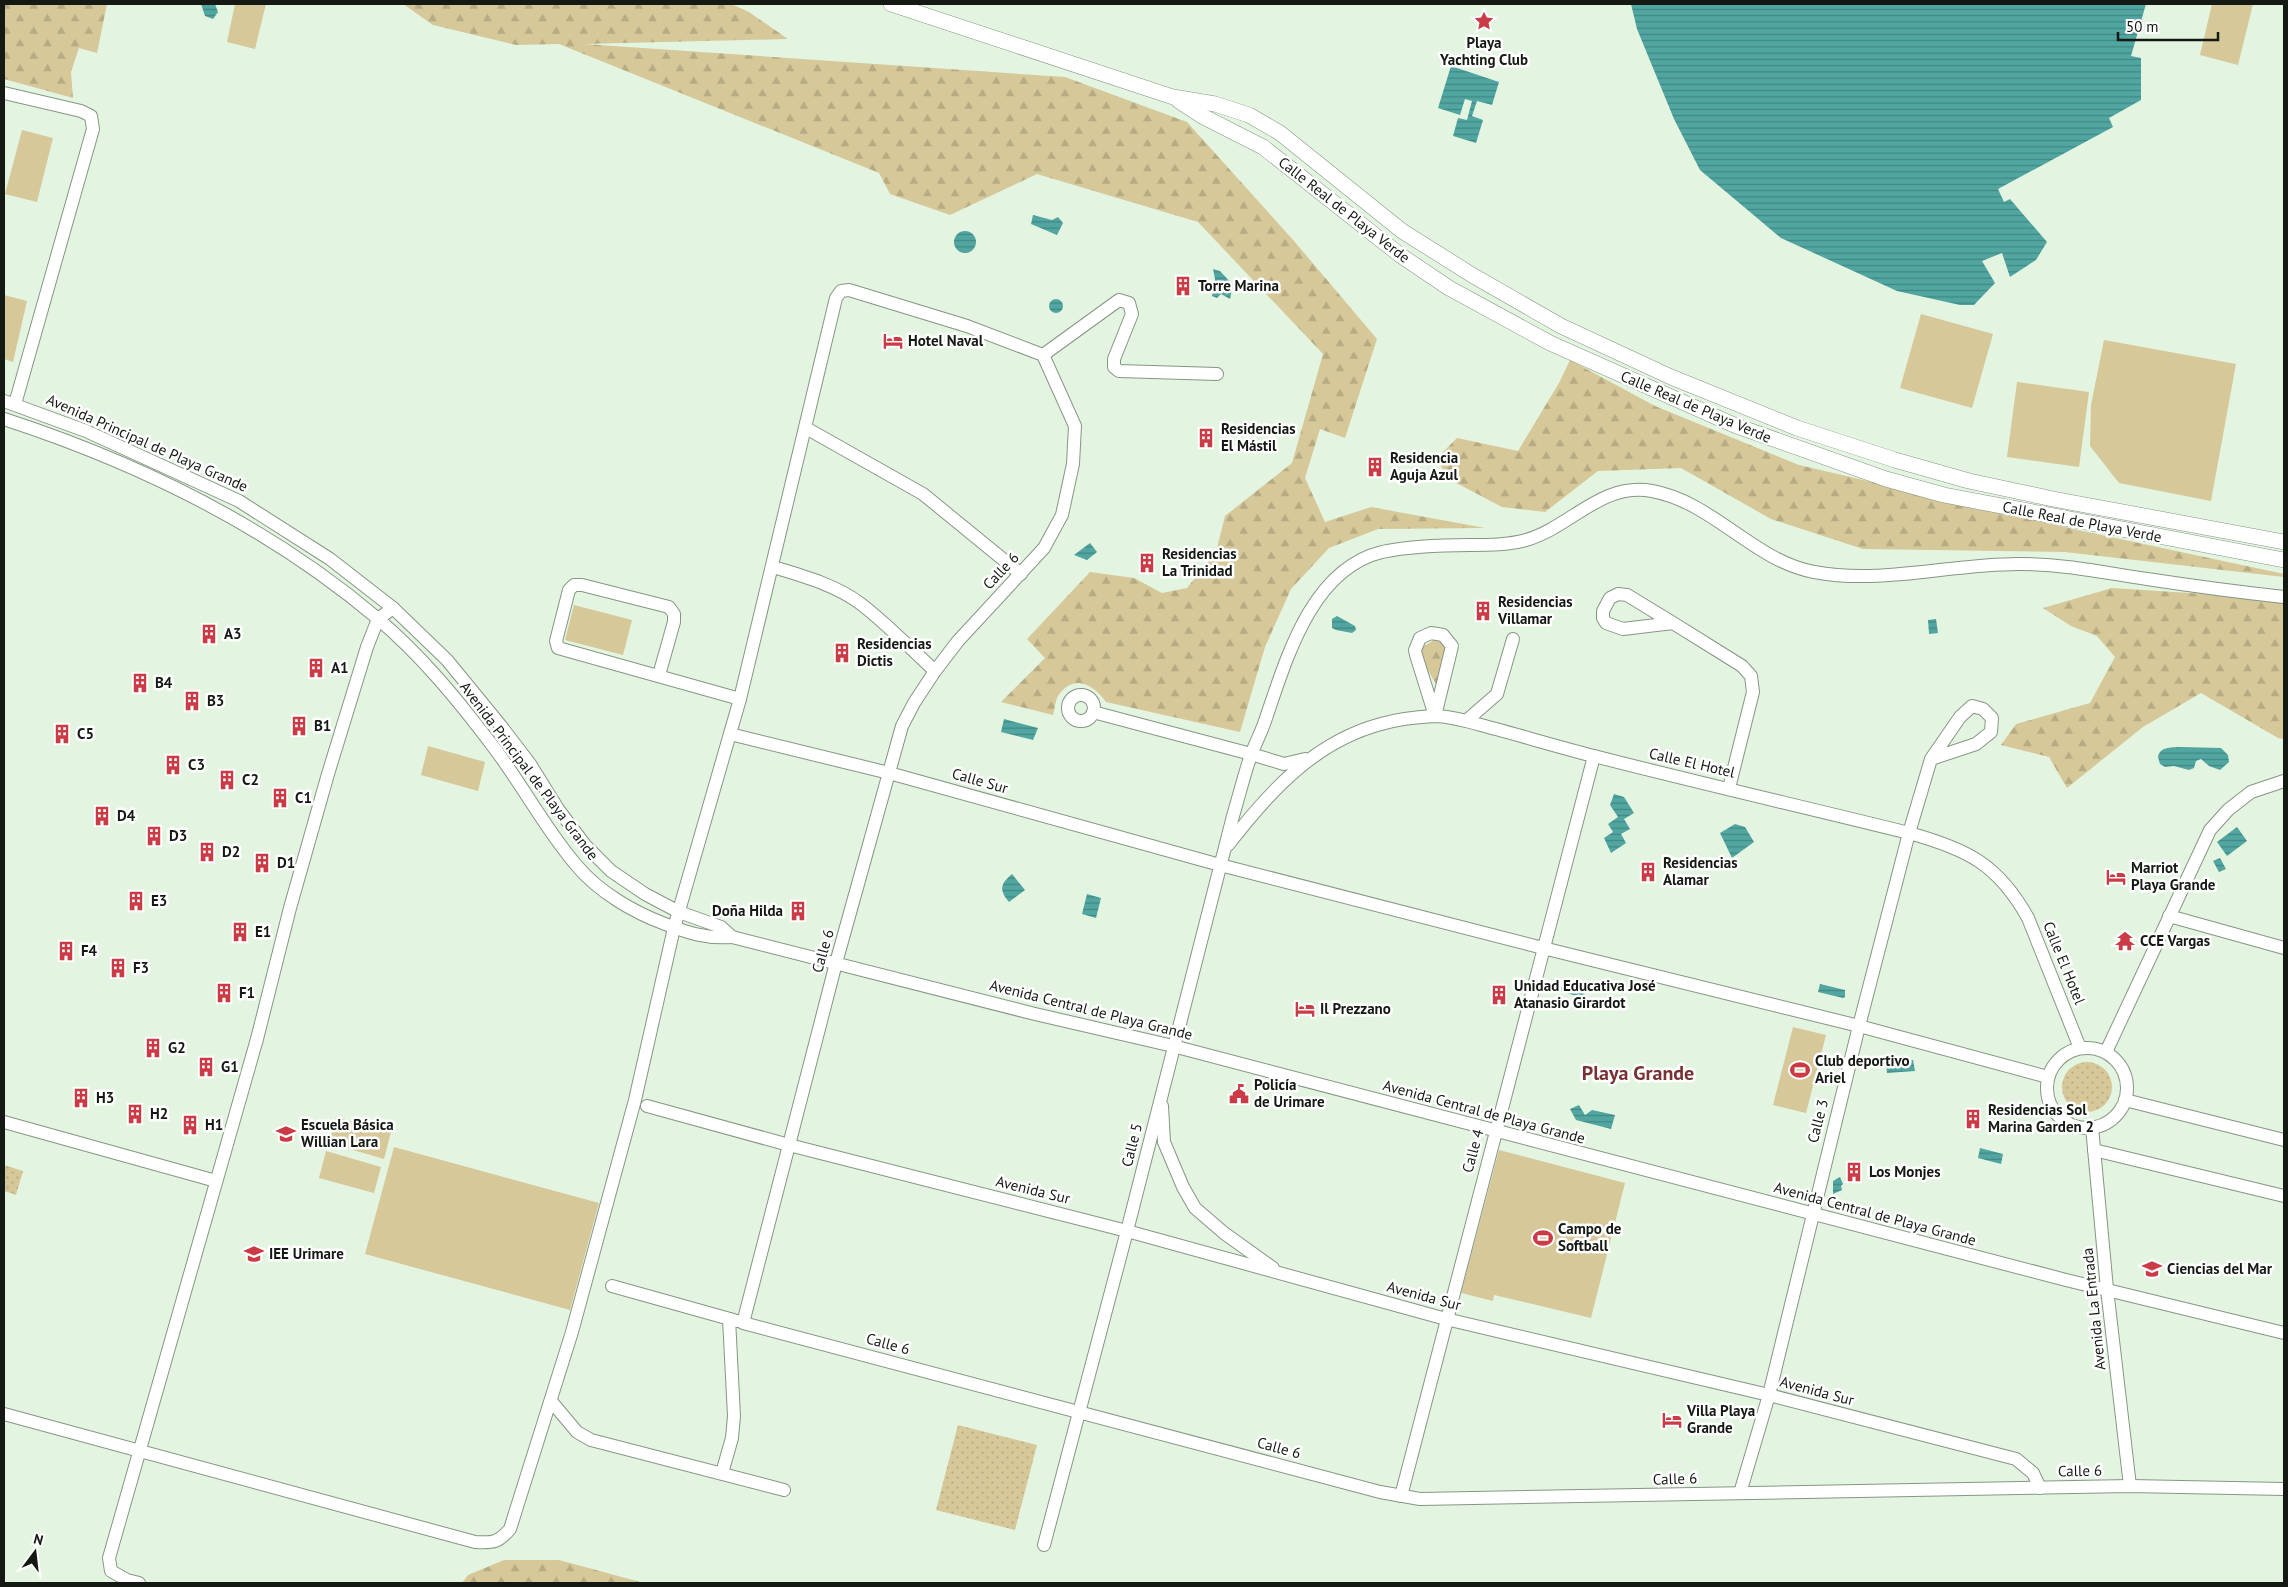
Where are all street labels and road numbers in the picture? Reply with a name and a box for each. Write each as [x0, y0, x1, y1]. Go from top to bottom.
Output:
street label: Calle Real de Playa Verde [1275, 152, 1414, 267]
street label: Calle Real de Playa Verde [1618, 366, 1774, 447]
street label: Avenida Principal de Playa Grande [44, 389, 251, 496]
street label: Calle Real de Playa Verde [2001, 497, 2163, 546]
street label: Calle 6 [979, 548, 1023, 593]
street label: Avenida Principal de Playa Grande [456, 678, 603, 864]
street label: Calle El Hotel [1647, 743, 1738, 782]
street label: Calle Sur [950, 763, 1010, 798]
street label: Calle El Hotel [2039, 919, 2090, 1008]
street label: Calle 6 [807, 927, 838, 975]
street label: Avenida Central de Playa Grande [988, 975, 1195, 1044]
street label: Avenida Central de Playa Grande [1381, 1075, 1587, 1148]
street label: Calle 3 [1803, 1097, 1832, 1145]
street label: Calle 5 [1117, 1121, 1146, 1169]
street label: Calle 4 [1458, 1127, 1487, 1175]
street label: Avenida Sur [994, 1171, 1072, 1208]
street label: Avenida Central de Playa Grande [1772, 1177, 1978, 1250]
street label: Avenida La Entrada [2078, 1247, 2109, 1371]
street label: Avenida Sur [1385, 1277, 1463, 1315]
street label: Calle 6 [864, 1329, 912, 1358]
street label: Avenida Sur [1778, 1372, 1856, 1410]
street label: Calle 6 [1255, 1433, 1303, 1462]
street label: Calle 6 [2058, 1461, 2102, 1480]
street label: Calle 6 [1653, 1468, 1697, 1489]

